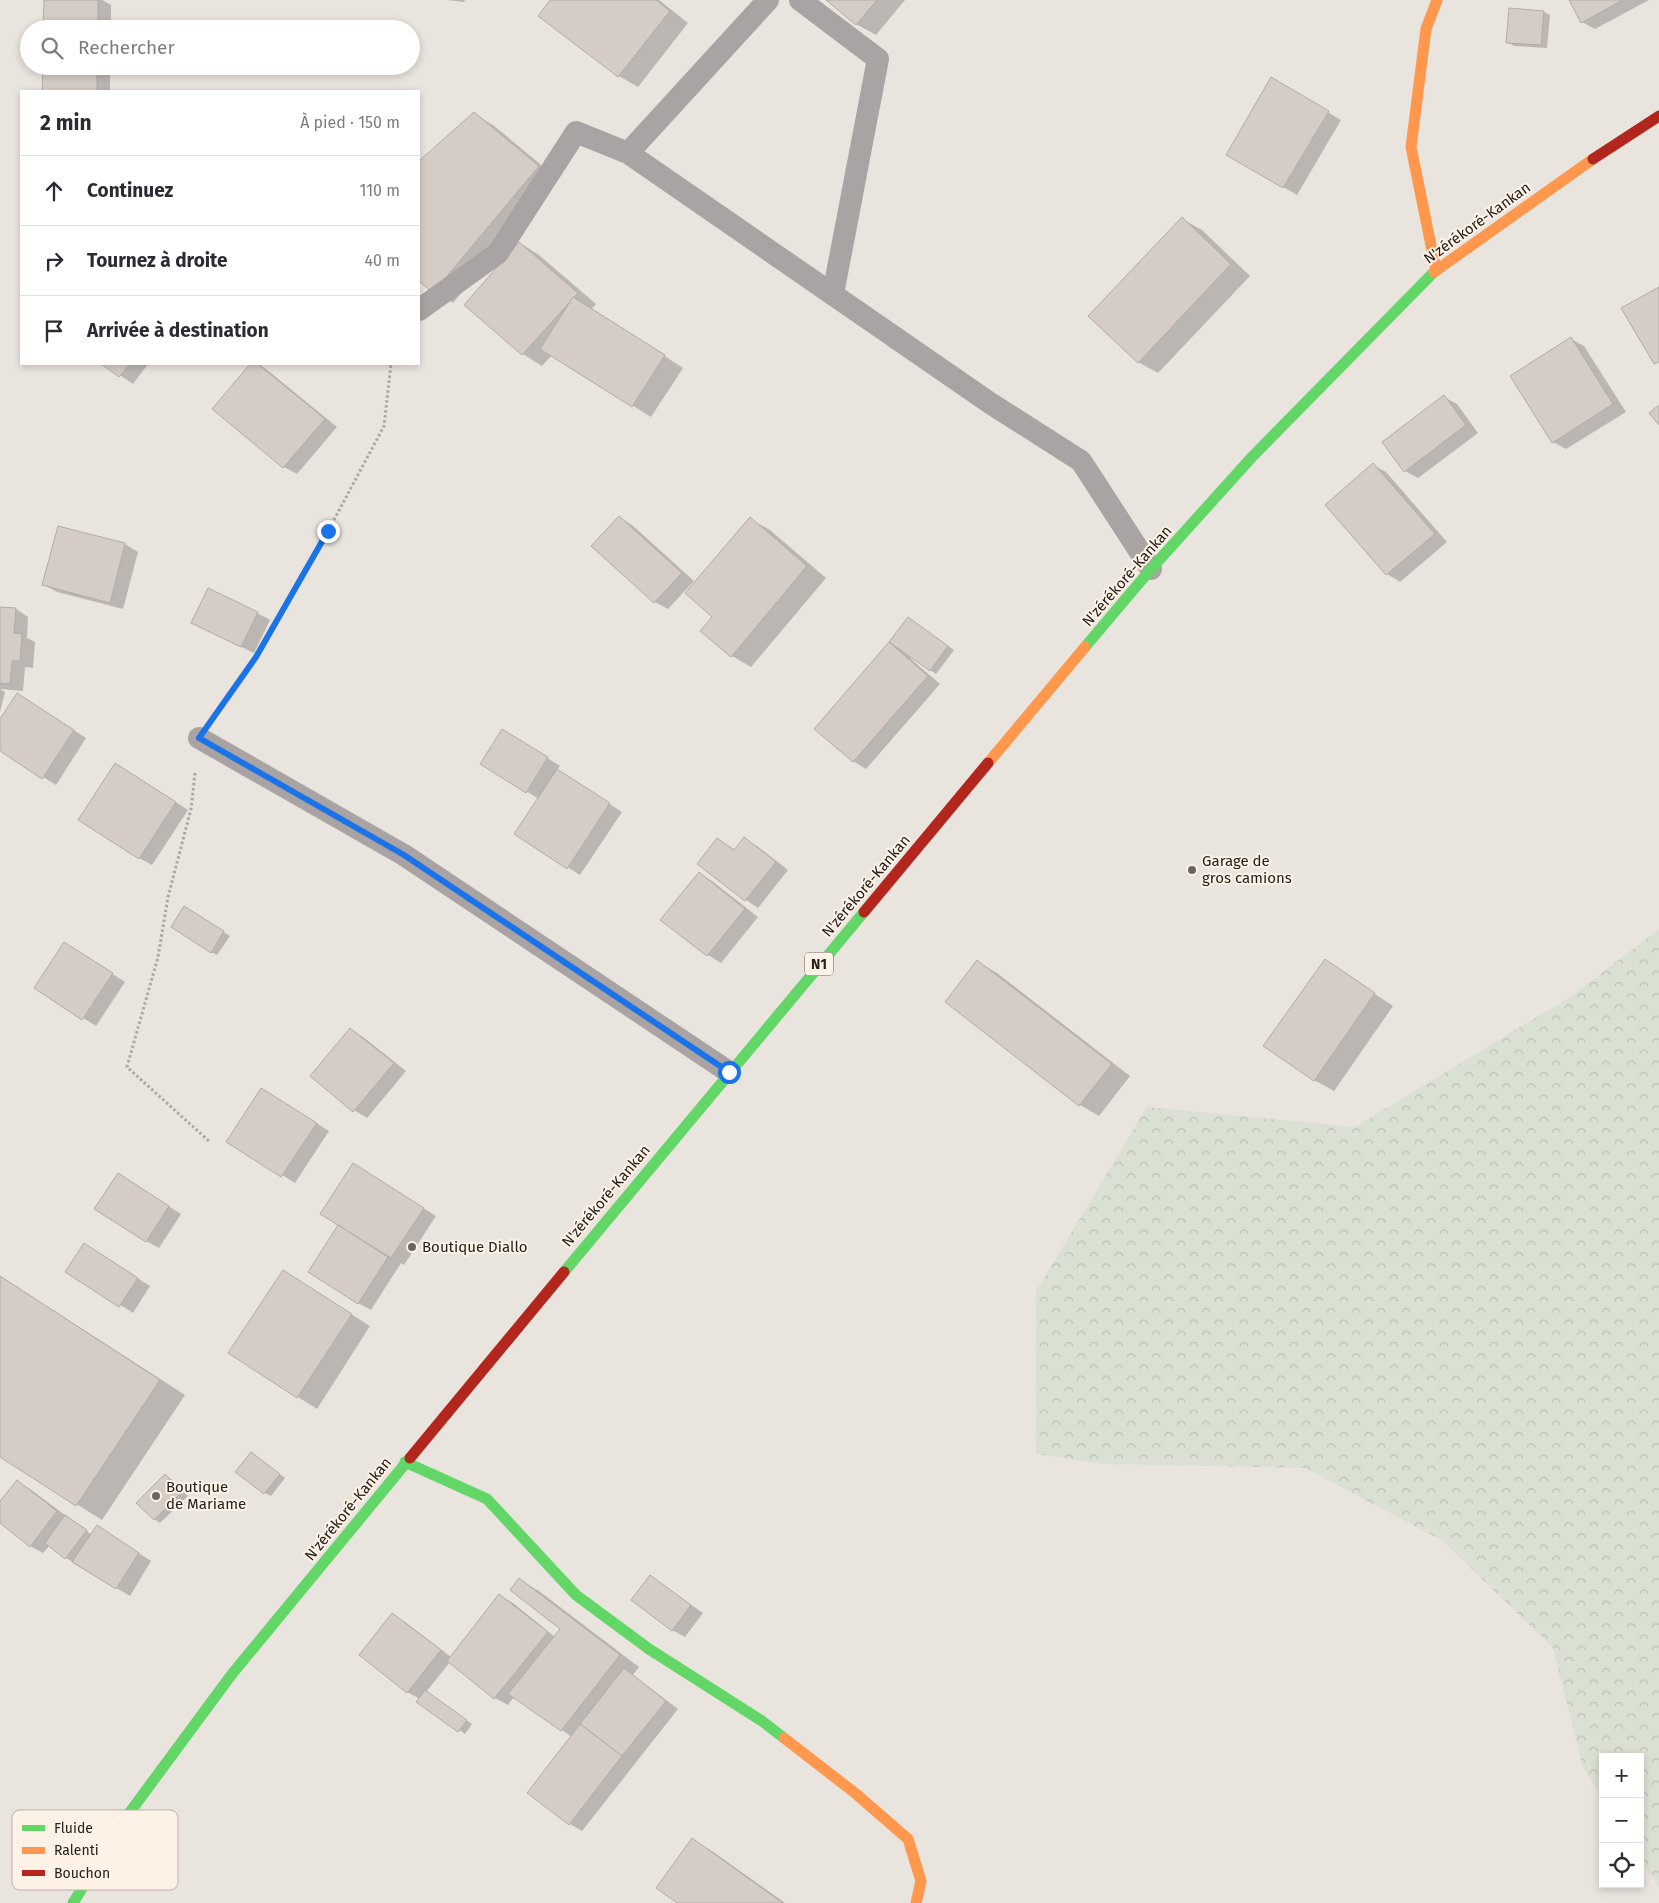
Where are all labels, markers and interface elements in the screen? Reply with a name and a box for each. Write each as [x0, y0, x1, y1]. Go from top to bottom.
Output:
search box [20, 20, 420, 75]
icon: search [38, 34, 66, 62]
text: Rechercher [78, 36, 175, 59]
text: 2 min [40, 110, 92, 136]
text: À pied · 150 m [300, 113, 400, 132]
icon: ahead [40, 177, 68, 205]
street label: N'zérékoré-Kankan [1420, 178, 1534, 268]
text: Continuez [87, 179, 173, 202]
text: 110 m [359, 181, 400, 200]
icon: right [40, 247, 68, 275]
text: Tournez à droite [87, 249, 228, 272]
text: 40 m [365, 251, 400, 270]
icon: arrive [40, 317, 68, 345]
text: Arrivée à destination [87, 319, 269, 342]
route end [317, 520, 340, 543]
street label: N'zérékoré-Kankan [1078, 522, 1176, 630]
street label: N'zérékoré-Kankan [818, 831, 914, 941]
place label: Garage de gros camions [1202, 852, 1292, 887]
marker: Garage de gros camions [1186, 864, 1198, 876]
road number: N1 [805, 952, 833, 976]
route start [718, 1061, 741, 1084]
street label: N'zérékoré-Kankan [558, 1141, 654, 1251]
place label: Boutique Diallo [422, 1238, 527, 1256]
marker: Boutique Diallo [406, 1241, 418, 1253]
street label: N'zérékoré-Kankan [301, 1454, 395, 1564]
place label: Boutique de Mariame [166, 1478, 246, 1513]
marker: Boutique de Mariame [150, 1490, 162, 1502]
map controls [1599, 1753, 1644, 1888]
button: + [1599, 1753, 1644, 1798]
button: − [1599, 1798, 1644, 1843]
legend [12, 1810, 178, 1890]
text: Fluide [54, 1820, 93, 1837]
text: Ralenti [54, 1842, 99, 1859]
button: locate [1599, 1843, 1644, 1888]
text: Bouchon [54, 1865, 110, 1882]

